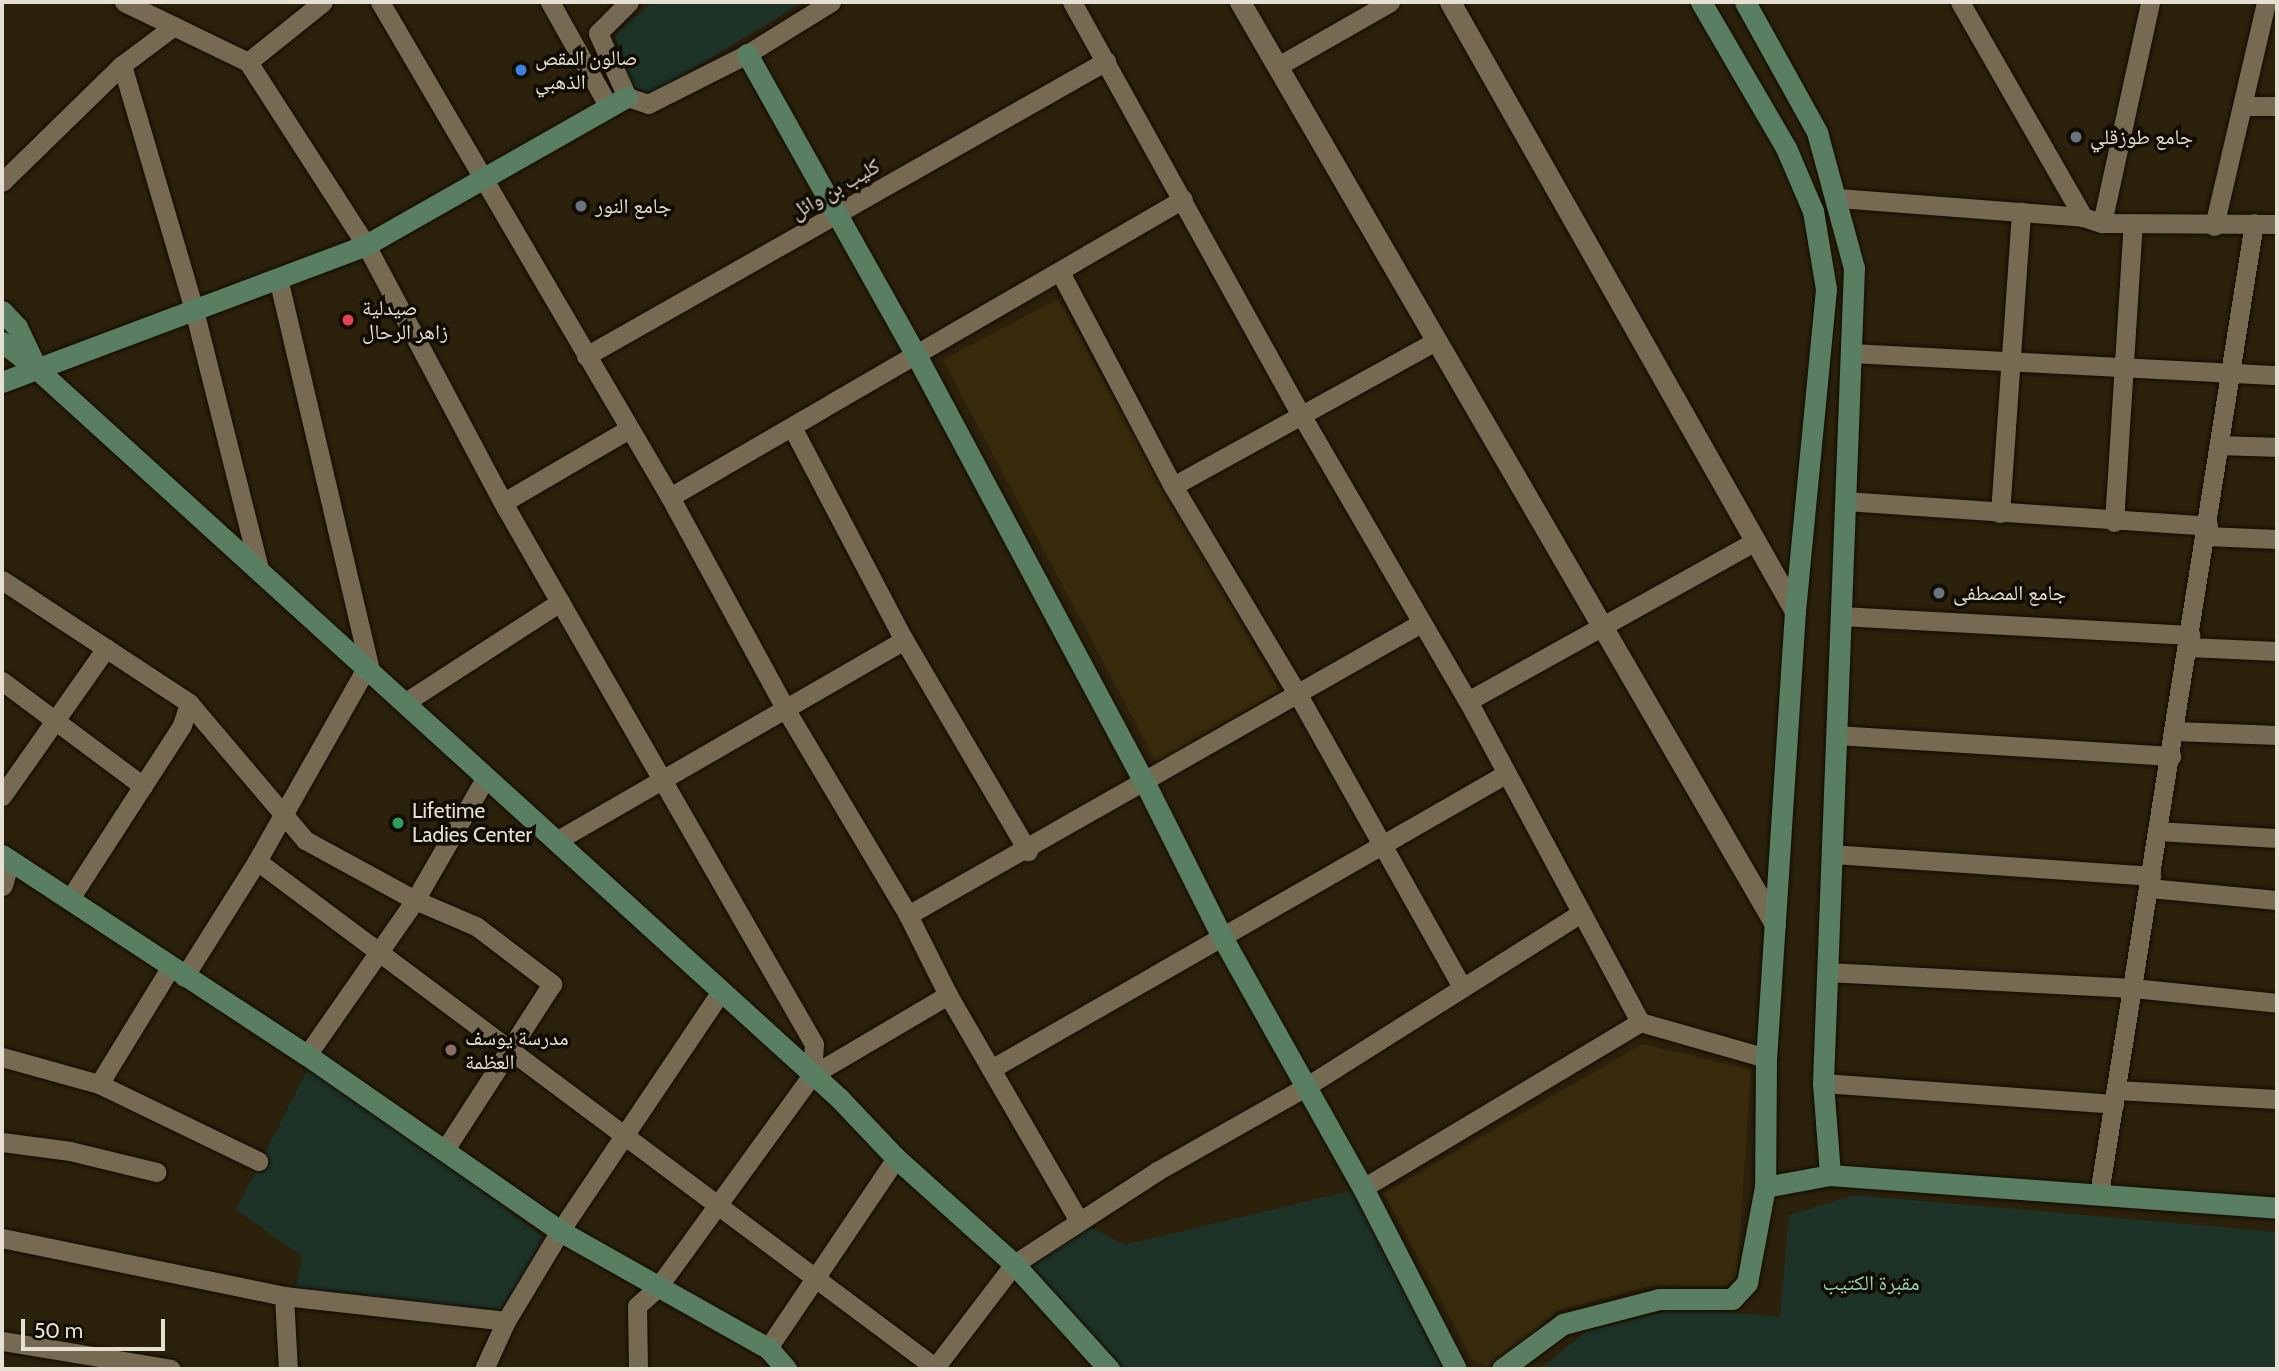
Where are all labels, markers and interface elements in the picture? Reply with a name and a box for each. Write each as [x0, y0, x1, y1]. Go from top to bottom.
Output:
place label: صالون المقص الذهبي [535, 45, 637, 95]
marker: صالون المقص الذهبي [513, 62, 529, 78]
place label: جامع طوزقلي [2090, 124, 2193, 150]
marker: جامع طوزقلي [2068, 129, 2084, 145]
street label: كليب بن وائل [786, 153, 884, 225]
place label: جامع النور [595, 193, 672, 219]
marker: جامع النور [573, 198, 589, 214]
place label: صيدلية زاهر الرحال [362, 295, 448, 345]
marker: صيدلية زاهر الرحال [340, 312, 356, 328]
place label: جامع المصطفى [1953, 580, 2066, 606]
marker: جامع المصطفى [1931, 585, 1947, 601]
place label: Lifetime Ladies Center [412, 798, 532, 848]
marker: Lifetime Ladies Center [390, 815, 406, 831]
place label: مدرسة يوسف العظمة [465, 1025, 569, 1075]
marker: مدرسة يوسف العظمة [443, 1042, 459, 1058]
park label: مقبرة الكتيب [1823, 1270, 1919, 1296]
scale bar [24, 1304, 168, 1348]
text: 50 m [34, 1318, 83, 1343]

